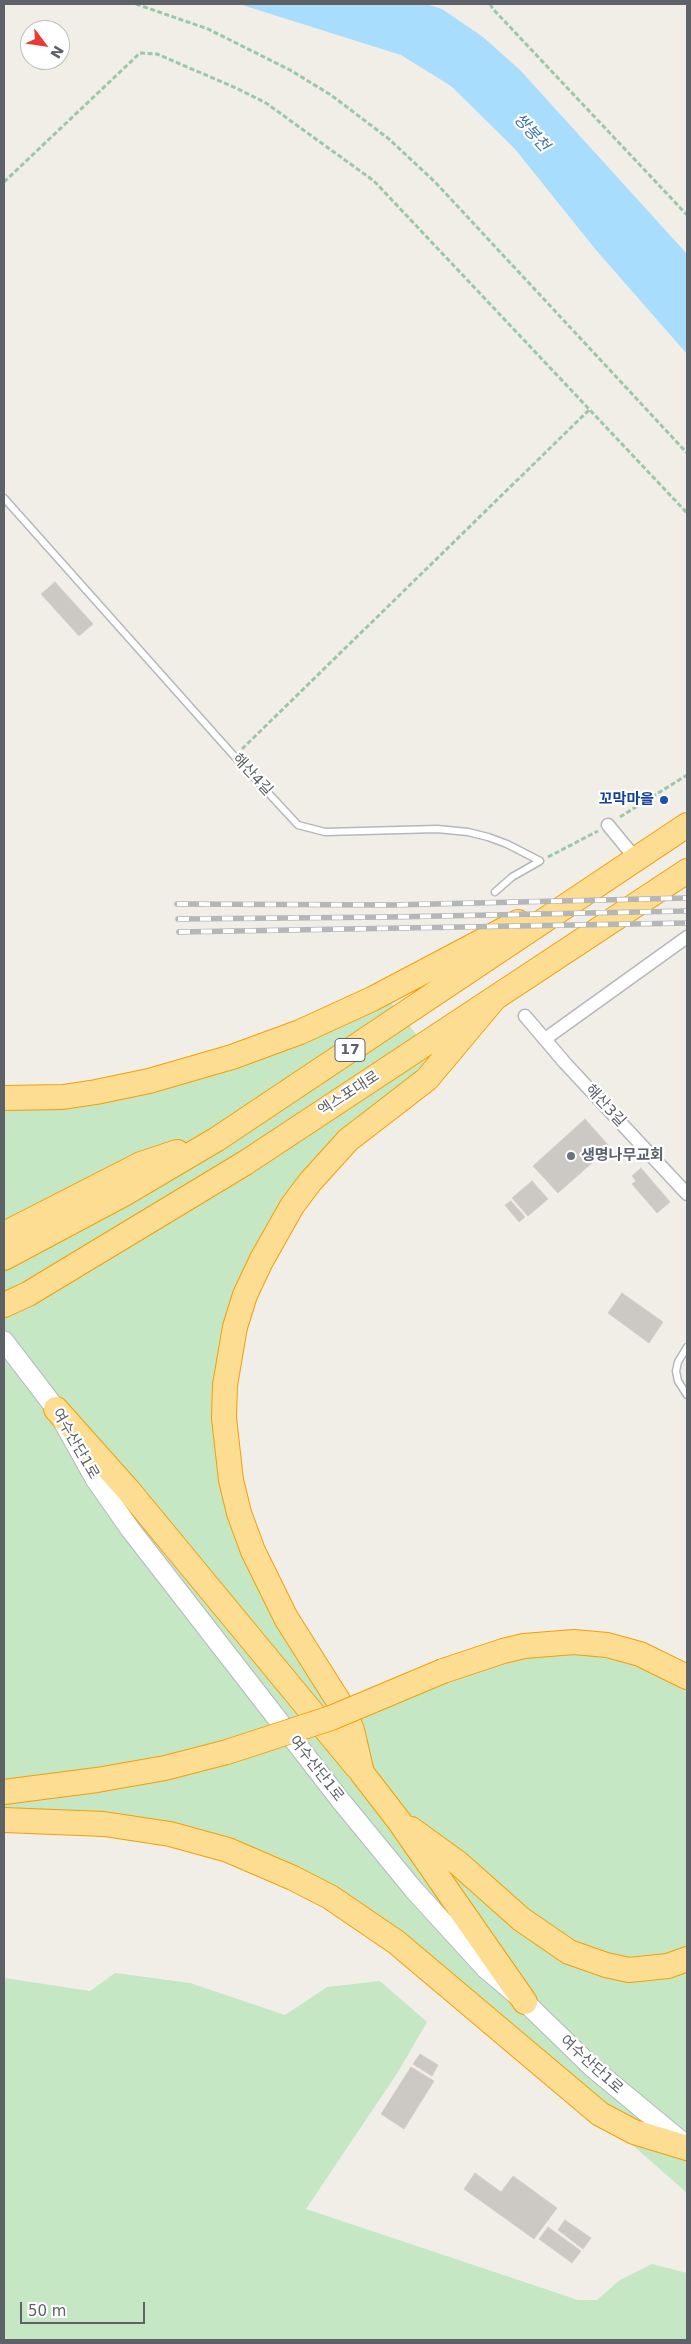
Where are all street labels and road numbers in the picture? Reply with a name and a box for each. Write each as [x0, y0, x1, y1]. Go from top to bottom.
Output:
street label: 해산4길 [228, 750, 276, 800]
road number: 17 [335, 1038, 365, 1062]
street label: 엑스포대로 [315, 1068, 383, 1120]
street label: 해산3길 [581, 1081, 629, 1131]
street label: 여수산단1로 [48, 1405, 102, 1483]
street label: 여수산단1로 [285, 1733, 347, 1805]
street label: 여수산단1로 [556, 2032, 626, 2098]

